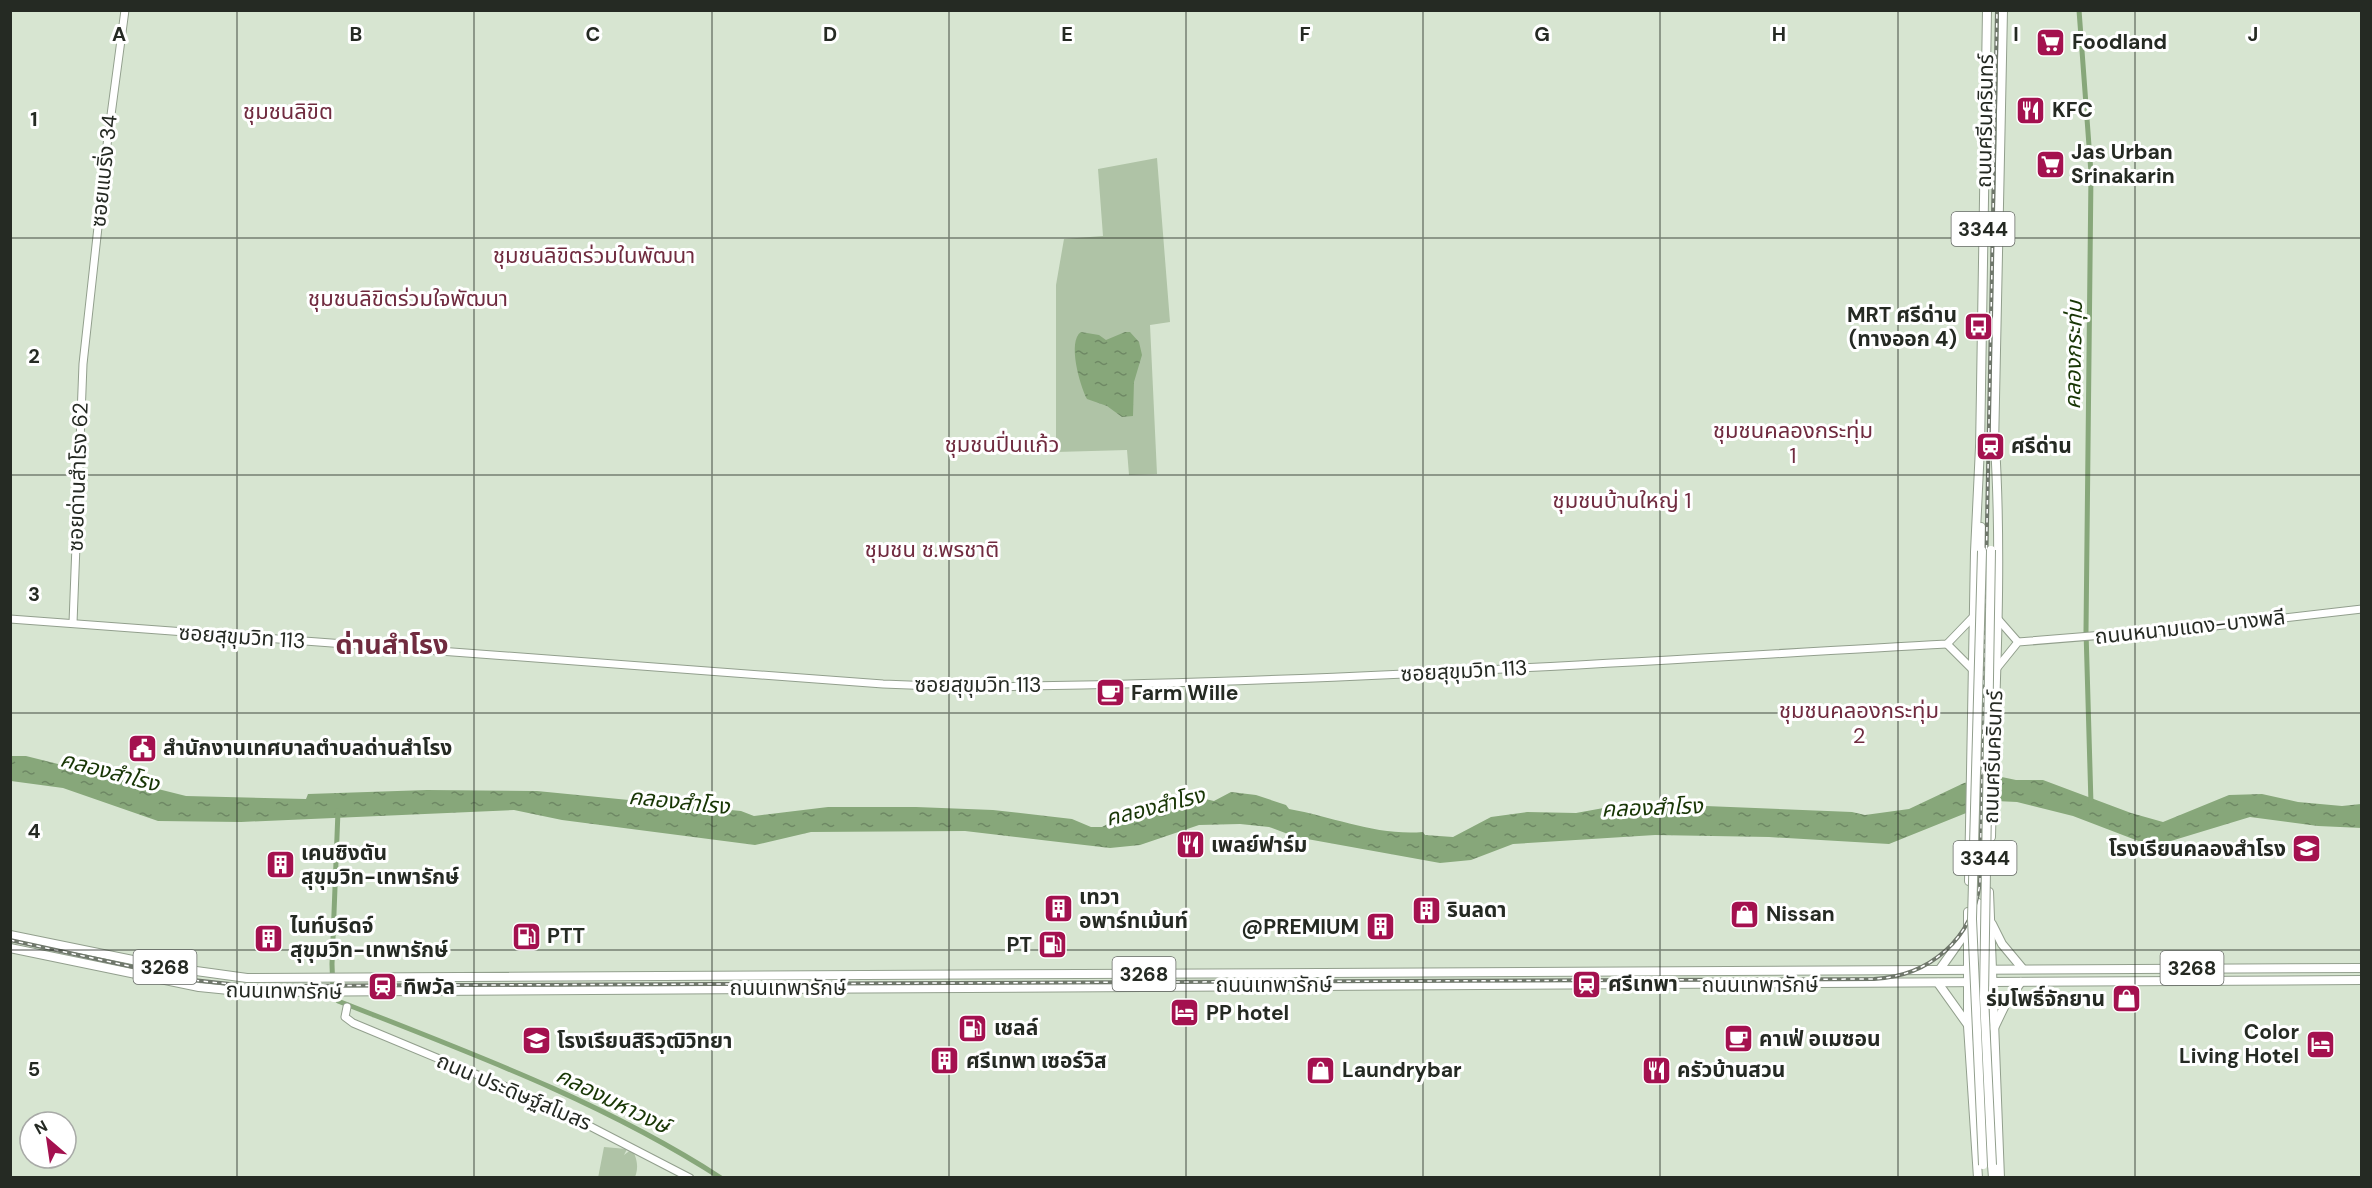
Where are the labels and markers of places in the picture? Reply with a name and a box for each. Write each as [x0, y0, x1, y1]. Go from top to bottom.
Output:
supermarket icon: Foodland [2035, 26, 2067, 58]
place label: Foodland [2072, 28, 2167, 56]
restaurant icon: KFC [2015, 94, 2047, 126]
place label: KFC [2052, 96, 2093, 124]
place label: Jas Urban Srinakarin [2071, 138, 2175, 190]
supermarket icon: Jas Urban Srinakarin [2034, 148, 2066, 180]
place label: MRT ศรีด่าน (ทางออก 4) [1847, 301, 1957, 353]
bus stop icon: MRT ศรีด่าน (ทางออก 4) [1962, 311, 1994, 343]
station icon: ศรีด่าน [1974, 430, 2006, 462]
place label: ศรีด่าน [2011, 432, 2072, 460]
cafe icon: Farm Wille [1094, 677, 1126, 709]
place label: Farm Wille [1131, 679, 1238, 707]
public building icon: สำนักงานเทศบาลตำบลด่านสำโรง [126, 732, 158, 764]
place label: สำนักงานเทศบาลตำบลด่านสำโรง [163, 734, 452, 762]
restaurant icon: เพลย์ฟาร์ม [1174, 829, 1206, 861]
place label: เพลย์ฟาร์ม [1211, 831, 1307, 859]
school or university icon: โรงเรียนคลองสำโรง [2291, 833, 2323, 865]
place label: โรงเรียนคลองสำโรง [2109, 835, 2286, 863]
place label: เคนซิงตัน สุขุมวิท-เทพารักษ์ [301, 839, 459, 891]
building icon: เคนซิงตัน สุขุมวิท-เทพารักษ์ [264, 849, 296, 881]
place label: เทวา อพาร์ทเม้นท์ [1079, 883, 1188, 935]
building icon: เทวา อพาร์ทเม้นท์ [1042, 893, 1074, 925]
building icon: รินลดา [1410, 894, 1442, 926]
place label: รินลดา [1446, 896, 1506, 924]
shop icon: Nissan [1729, 898, 1761, 930]
place label: Nissan [1766, 900, 1835, 928]
building icon: @PREMIUM [1364, 911, 1396, 943]
place label: ไนท์บริดจ์ สุขุมวิท-เทพารักษ์ [290, 912, 448, 964]
place label: @PREMIUM [1241, 913, 1359, 941]
fuel station icon: PTT [510, 920, 542, 952]
building icon: ไนท์บริดจ์ สุขุมวิท-เทพารักษ์ [253, 922, 285, 954]
place label: PTT [547, 922, 585, 950]
fuel station icon: PT [1037, 929, 1069, 961]
place label: PT [1007, 931, 1032, 959]
station icon: ศรีเทพา [1571, 968, 1603, 1000]
place label: ศรีเทพา [1608, 970, 1678, 998]
station icon: ทิพวัล [366, 971, 398, 1003]
place label: ทิพวัล [403, 973, 455, 1001]
shop icon: ร่มโพธิ์จักยาน [2110, 983, 2142, 1015]
place label: ร่มโพธิ์จักยาน [1986, 985, 2105, 1013]
hotel icon: PP hotel [1169, 997, 1201, 1029]
place label: PP hotel [1206, 999, 1289, 1027]
fuel station icon: เชลล์ [957, 1012, 989, 1044]
place label: เชลล์ [994, 1014, 1038, 1042]
place label: Color Living Hotel [2179, 1018, 2299, 1070]
cafe icon: คาเฟ่ อเมซอน [1722, 1023, 1754, 1055]
school or university icon: โรงเรียนสิริวุฒิวิทยา [520, 1025, 552, 1057]
place label: คาเฟ่ อเมซอน [1759, 1025, 1880, 1053]
place label: โรงเรียนสิริวุฒิวิทยา [557, 1027, 732, 1055]
hotel icon: Color Living Hotel [2304, 1028, 2336, 1060]
building icon: ศรีเทพา เซอร์วิส [929, 1045, 961, 1077]
place label: ศรีเทพา เซอร์วิส [966, 1047, 1107, 1075]
shop icon: Laundrybar [1305, 1054, 1337, 1086]
restaurant icon: ครัวบ้านสวน [1640, 1054, 1672, 1086]
place label: Laundrybar [1342, 1056, 1462, 1084]
place label: ครัวบ้านสวน [1677, 1056, 1785, 1084]

